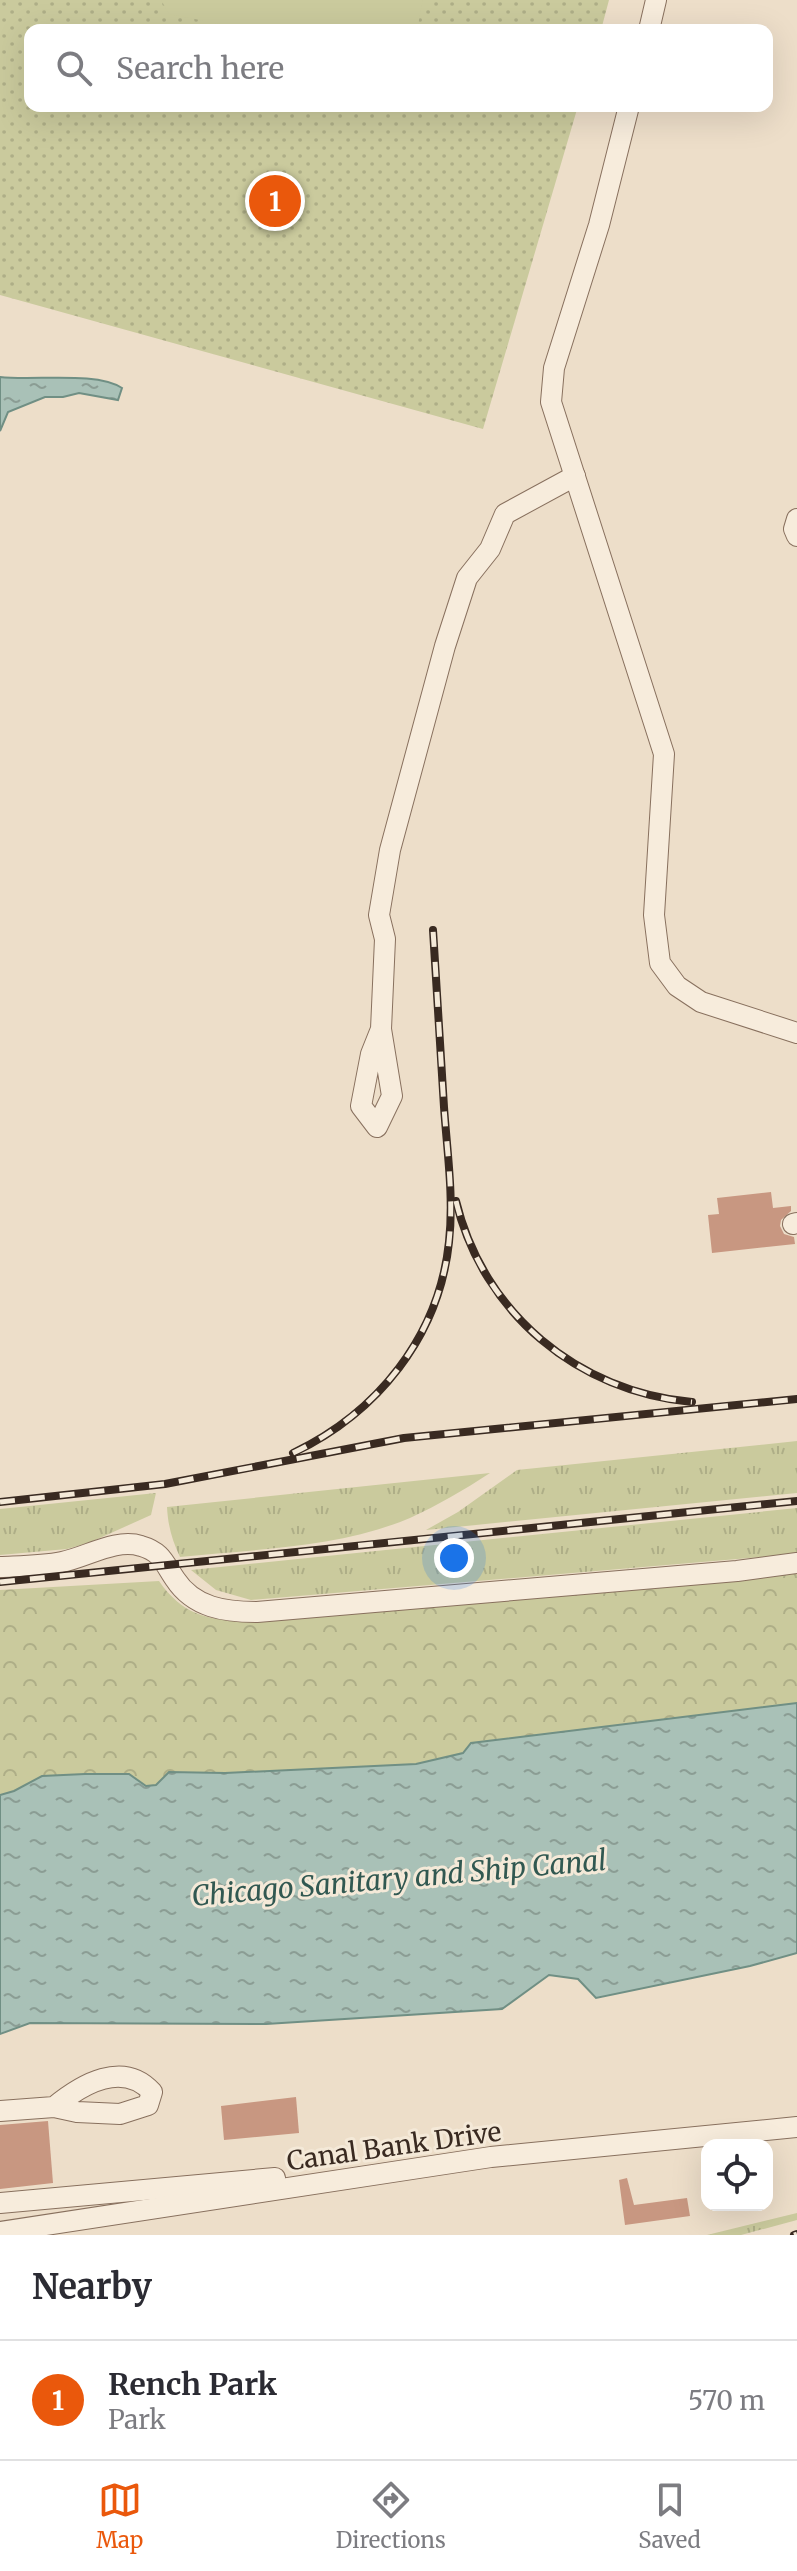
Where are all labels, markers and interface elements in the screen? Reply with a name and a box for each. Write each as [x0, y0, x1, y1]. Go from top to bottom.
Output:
search box [24, 24, 773, 112]
icon: search [52, 46, 96, 90]
text: Search here [116, 49, 284, 87]
pin: 1 [249, 171, 301, 231]
your location [434, 1538, 474, 1578]
water label: Chicago Sanitary and Ship Canal [190, 1842, 608, 1914]
street label: Canal Bank Drive [285, 2115, 503, 2177]
map controls [701, 2139, 773, 2211]
button: locate [701, 2139, 773, 2211]
text: Nearby [32, 2266, 152, 2308]
text: Rench Park [108, 2365, 277, 2403]
text: 1 [52, 2384, 64, 2417]
text: 570 m [688, 2384, 765, 2417]
text: Park [108, 2403, 166, 2436]
tab: Map [96, 2478, 143, 2554]
tab: Directions [336, 2478, 446, 2554]
tab: Saved [638, 2478, 701, 2554]

